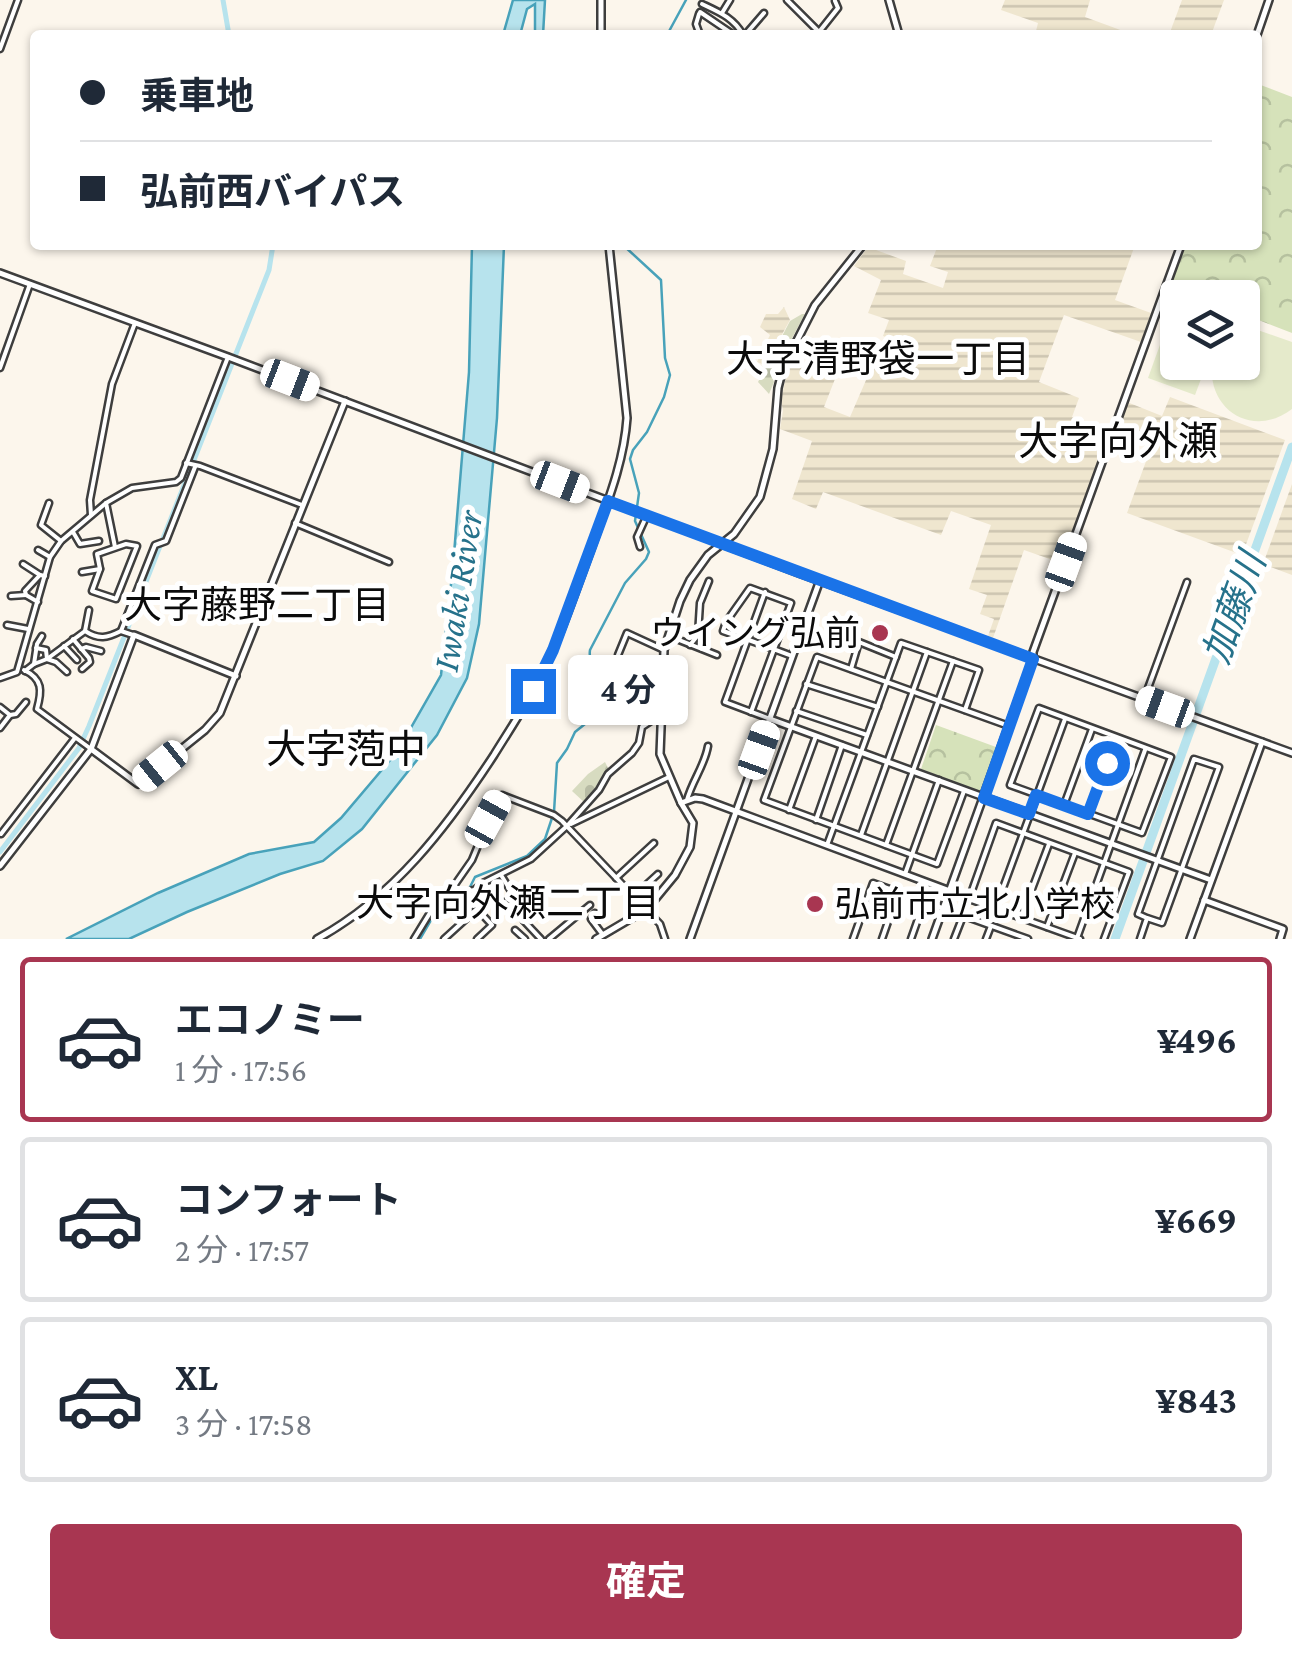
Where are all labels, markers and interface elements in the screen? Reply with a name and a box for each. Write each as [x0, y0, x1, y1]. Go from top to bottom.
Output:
text: 乗車地 [140, 75, 254, 117]
text: 弘前西バイパス [140, 171, 405, 213]
map controls [1160, 280, 1260, 380]
button: layers [1160, 280, 1260, 380]
district label: 大字清野袋一丁目 [726, 338, 1030, 380]
car [257, 355, 323, 405]
district label: 大字向外瀬 [1018, 419, 1218, 464]
car [527, 457, 593, 507]
water label: Iwaki River [424, 506, 491, 674]
car [1042, 529, 1090, 595]
water label: 加藤川 [1195, 544, 1275, 669]
district label: 大字藤野二丁目 [124, 584, 390, 626]
place label: ウイング弘前 [650, 614, 860, 653]
marker: ウイング弘前 [869, 622, 891, 644]
callout: 4 分 [568, 656, 688, 726]
route end [511, 669, 556, 714]
text: 4 分 [600, 672, 656, 708]
car [1132, 683, 1198, 731]
car [735, 717, 783, 783]
district label: 大字萢中 [266, 727, 426, 772]
car [127, 735, 193, 797]
route start [1085, 741, 1130, 786]
car [460, 785, 516, 853]
district label: 大字向外瀬二丁目 [356, 882, 660, 924]
place label: 弘前市立北小学校 [835, 885, 1115, 924]
marker: 弘前市立北小学校 [804, 893, 826, 915]
icon: car [55, 995, 145, 1085]
text: エコノミー [175, 999, 365, 1041]
text: ¥496 [1157, 1019, 1237, 1061]
text: 1 分 · 17:56 [175, 1052, 307, 1088]
icon: car [55, 1175, 145, 1265]
text: コンフォート [175, 1179, 402, 1221]
text: ¥669 [1155, 1199, 1237, 1241]
text: 2 分 · 17:57 [175, 1232, 309, 1268]
icon: car [55, 1355, 145, 1445]
text: XL [175, 1356, 218, 1398]
text: ¥843 [1156, 1379, 1237, 1421]
text: 3 分 · 17:58 [175, 1406, 312, 1442]
button: 確定 [50, 1524, 1242, 1639]

